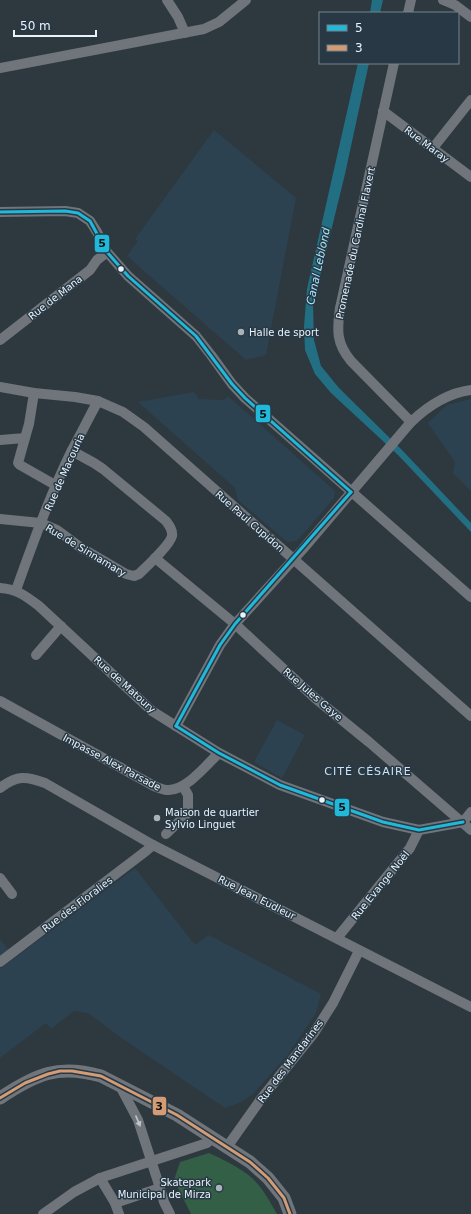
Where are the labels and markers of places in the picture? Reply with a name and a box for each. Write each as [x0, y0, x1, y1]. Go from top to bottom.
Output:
unlabelled marker [116, 264, 126, 274]
marker: Halle de sport [236, 327, 246, 337]
place label: Halle de sport [249, 327, 319, 338]
unlabelled marker [238, 610, 248, 620]
unlabelled marker [317, 795, 327, 805]
place label: Maison de quartier Sylvio Linguet [165, 807, 260, 830]
marker: Maison de quartier Sylvio Linguet [152, 813, 162, 823]
place label: Skatepark Municipal de Mirza [118, 1177, 211, 1200]
marker: Skatepark Municipal de Mirza [214, 1183, 224, 1193]

